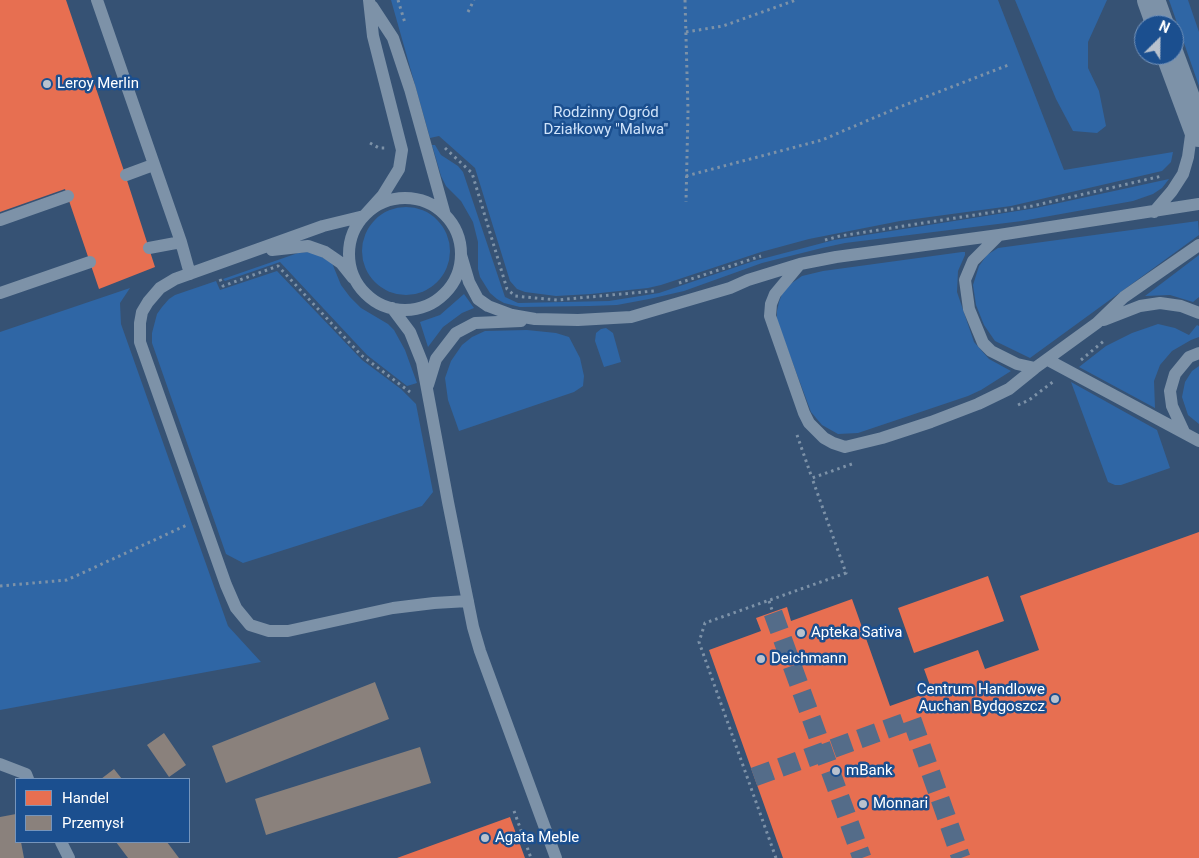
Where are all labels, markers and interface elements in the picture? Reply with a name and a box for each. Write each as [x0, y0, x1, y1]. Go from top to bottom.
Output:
north arrow [1134, 15, 1184, 65]
text: N [1157, 18, 1172, 36]
place label: Leroy Merlin [57, 75, 139, 93]
marker: Leroy Merlin [41, 78, 53, 90]
park label: Rodzinny Ogród Działkowy "Malwa" [544, 104, 668, 139]
place label: Apteka Sativa [811, 624, 902, 642]
marker: Apteka Sativa [795, 627, 807, 639]
place label: Deichmann [771, 650, 846, 668]
marker: Deichmann [755, 653, 767, 665]
place label: Centrum Handlowe Auchan Bydgoszcz [917, 681, 1045, 716]
marker: Centrum Handlowe Auchan Bydgoszcz [1049, 693, 1061, 705]
place label: mBank [846, 762, 893, 780]
marker: mBank [830, 765, 842, 777]
legend [15, 778, 190, 843]
text: Handel [62, 789, 109, 807]
place label: Monnari [873, 795, 928, 813]
marker: Monnari [857, 798, 869, 810]
text: Przemysł [62, 814, 124, 832]
place label: Agata Meble [495, 829, 579, 847]
marker: Agata Meble [479, 832, 491, 844]

